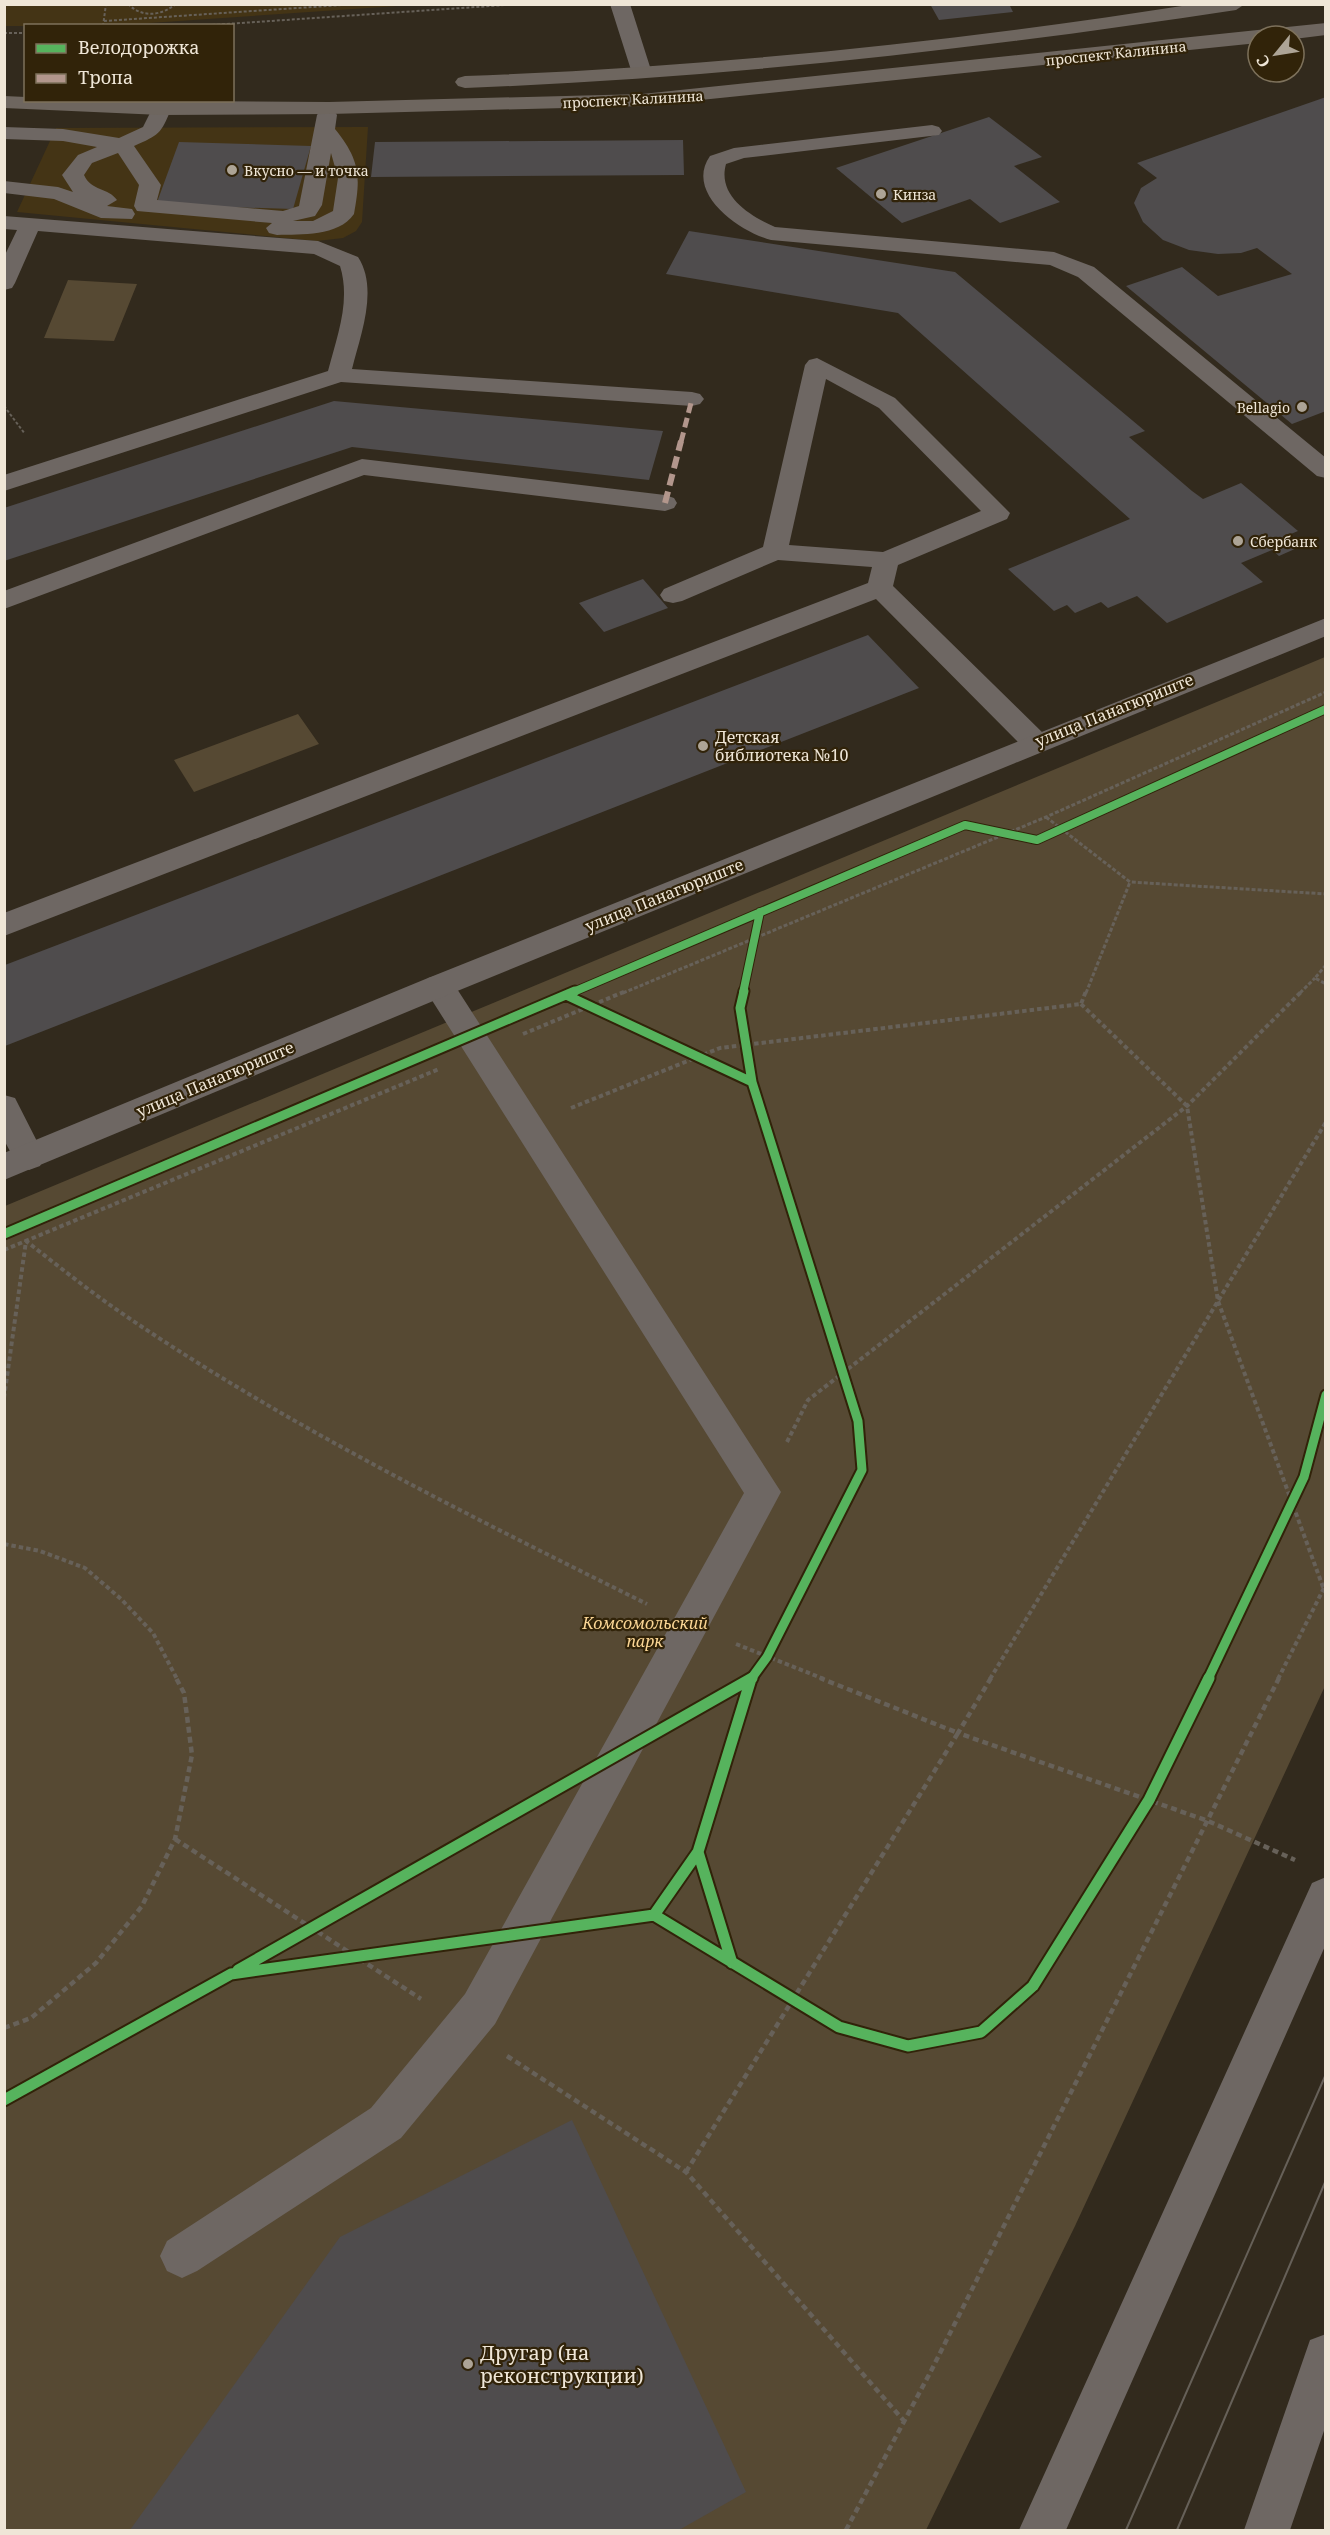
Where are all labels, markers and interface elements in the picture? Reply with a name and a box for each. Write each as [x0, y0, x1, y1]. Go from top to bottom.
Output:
legend [24, 24, 234, 102]
north arrow [1246, 24, 1306, 84]
text: Велодорожка [78, 35, 200, 59]
street label: проспект Калинина [1045, 36, 1187, 70]
text: С [1251, 51, 1275, 72]
text: Тропа [78, 65, 133, 89]
street label: проспект Калинина [562, 86, 704, 112]
place label: Вкусно — и точка [244, 161, 369, 180]
marker: Вкусно — и точка [225, 163, 239, 177]
place label: Кинза [893, 185, 936, 204]
marker: Кинза [874, 187, 888, 201]
place label: Bellagio [1237, 398, 1290, 417]
marker: Bellagio [1295, 400, 1309, 414]
place label: Сбербанк [1250, 532, 1318, 551]
marker: Сбербанк [1231, 534, 1245, 548]
street label: улица Панагюриште [1032, 668, 1196, 752]
place label: Детская библиотека №10 [715, 726, 848, 766]
marker: Детская библиотека №10 [696, 739, 710, 753]
street label: улица Панагюриште [582, 853, 746, 937]
street label: улица Панагюриште [133, 1036, 297, 1122]
park label: Комсомольский парк [581, 1612, 708, 1652]
place label: Другар (на реконструкции) [480, 2339, 644, 2389]
marker: Другар (на реконструкции) [461, 2357, 475, 2371]

